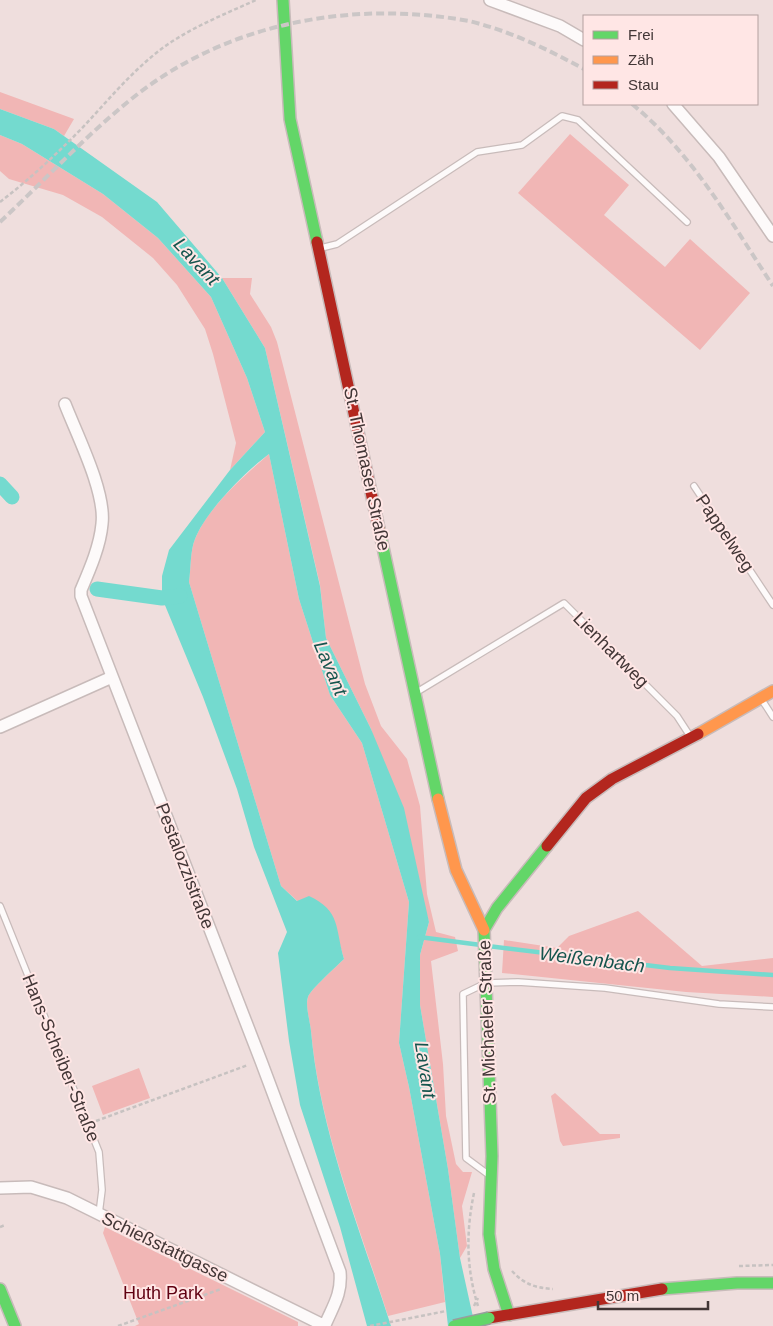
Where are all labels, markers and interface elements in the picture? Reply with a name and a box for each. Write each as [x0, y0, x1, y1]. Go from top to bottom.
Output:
legend [583, 15, 758, 105]
text: Frei [628, 26, 654, 43]
text: Zäh [628, 51, 654, 68]
text: Stau [628, 76, 659, 93]
water label: Lavant [170, 233, 224, 290]
street label: St. Thomaser Straße [340, 385, 394, 553]
street label: Pappelweg [692, 490, 758, 576]
street label: Lienhartweg [569, 608, 653, 692]
water label: Lavant [310, 638, 352, 699]
street label: Pestalozzistraße [152, 800, 218, 932]
street label: St. Michaeler Straße [474, 940, 500, 1104]
water label: Weißenbach [538, 943, 646, 976]
street label: Hans-Scheiber-Straße [18, 971, 104, 1145]
water label: Lavant [411, 1040, 440, 1101]
street label: Schießstattgasse [99, 1208, 231, 1286]
scale bar [598, 1278, 708, 1310]
park label: Huth Park [123, 1283, 204, 1303]
text: 50 m [606, 1287, 639, 1304]

